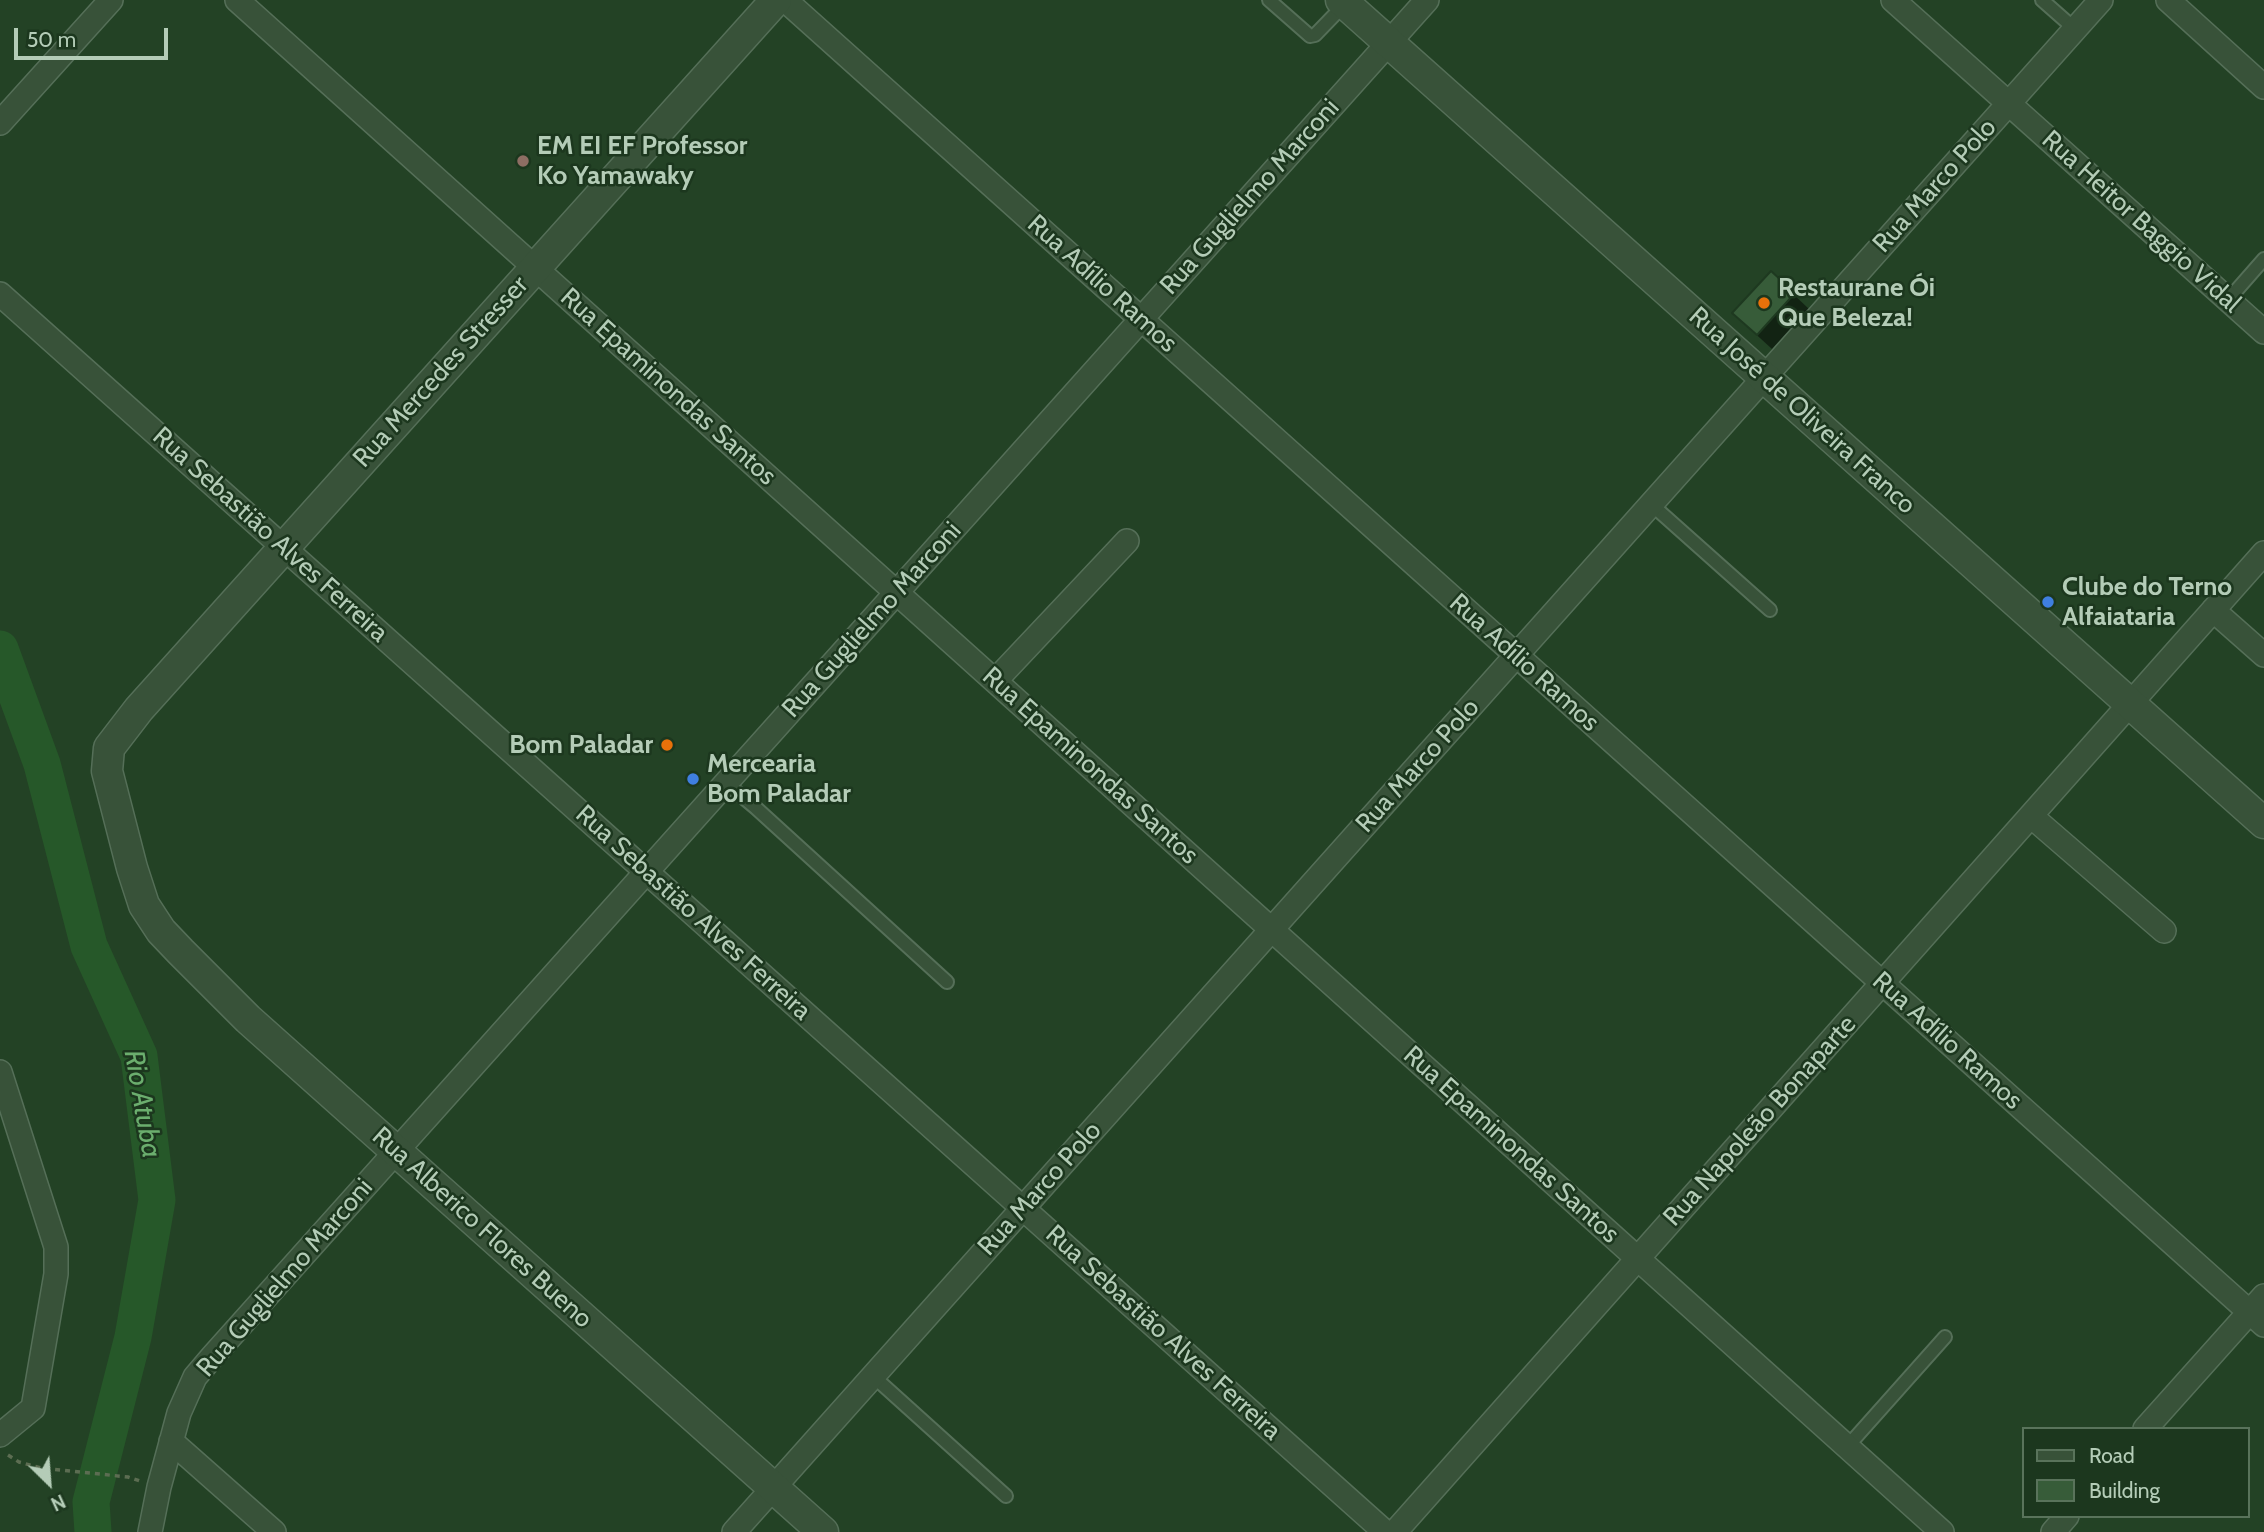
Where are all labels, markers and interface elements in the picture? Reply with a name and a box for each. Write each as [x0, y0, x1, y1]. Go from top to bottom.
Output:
scale bar [18, 14, 172, 58]
text: 50 m [27, 27, 76, 52]
street label: Rua Guglielmo Marconi [1154, 93, 1346, 301]
street label: Rua Marco Polo [1867, 113, 2003, 259]
street label: Rua Heitor Baggio Vidal [2035, 124, 2247, 320]
place label: EM EI EF Professor Ko Yamawaky [537, 130, 747, 192]
marker: EM EI EF Professor Ko Yamawaky [515, 153, 531, 169]
street label: Rua Adílio Ramos [1021, 209, 1183, 359]
street label: Rua Mercedes Stresser [347, 270, 535, 474]
place label: Restaurane Ói Que Beleza! [1778, 272, 1935, 334]
street label: Rua Epaminondas Santos [554, 282, 782, 492]
marker: Restaurane Ói Que Beleza! [1756, 295, 1772, 311]
street label: Rua José de Oliveira Franco [1682, 301, 1922, 521]
street label: Rua Sebastião Alves Ferreira [146, 421, 394, 649]
street label: Rua Guglielmo Marconi [776, 516, 968, 724]
place label: Clube do Terno Alfaiataria [2062, 571, 2232, 632]
street label: Rua Adílio Ramos [1443, 588, 1605, 738]
marker: Clube do Terno Alfaiataria [2040, 594, 2056, 610]
street label: Rua Epaminondas Santos [976, 661, 1204, 871]
street label: Rua Marco Polo [1350, 693, 1486, 839]
place label: Bom Paladar [509, 729, 653, 761]
marker: Bom Paladar [659, 737, 675, 753]
place label: Mercearia Bom Paladar [707, 748, 851, 810]
marker: Mercearia Bom Paladar [685, 771, 701, 787]
street label: Rua Sebastião Alves Ferreira [569, 799, 817, 1027]
street label: Rua Adílio Ramos [1866, 966, 2028, 1116]
street label: Rua Napoleão Bonaparte [1657, 1009, 1863, 1233]
street label: Rua Epaminondas Santos [1397, 1040, 1625, 1250]
water label: Rio Atuba [116, 1047, 168, 1161]
street label: Rua Marco Polo [972, 1116, 1108, 1262]
street label: Rua Alberico Flores Bueno [366, 1121, 598, 1335]
street label: Rua Guglielmo Marconi [190, 1172, 380, 1384]
street label: Rua Sebastião Alves Ferreira [1039, 1219, 1287, 1447]
legend [2022, 1427, 2250, 1518]
text: Road [2089, 1443, 2135, 1468]
north arrow [14, 1448, 84, 1518]
text: Building [2089, 1478, 2160, 1503]
text: N [47, 1489, 69, 1516]

